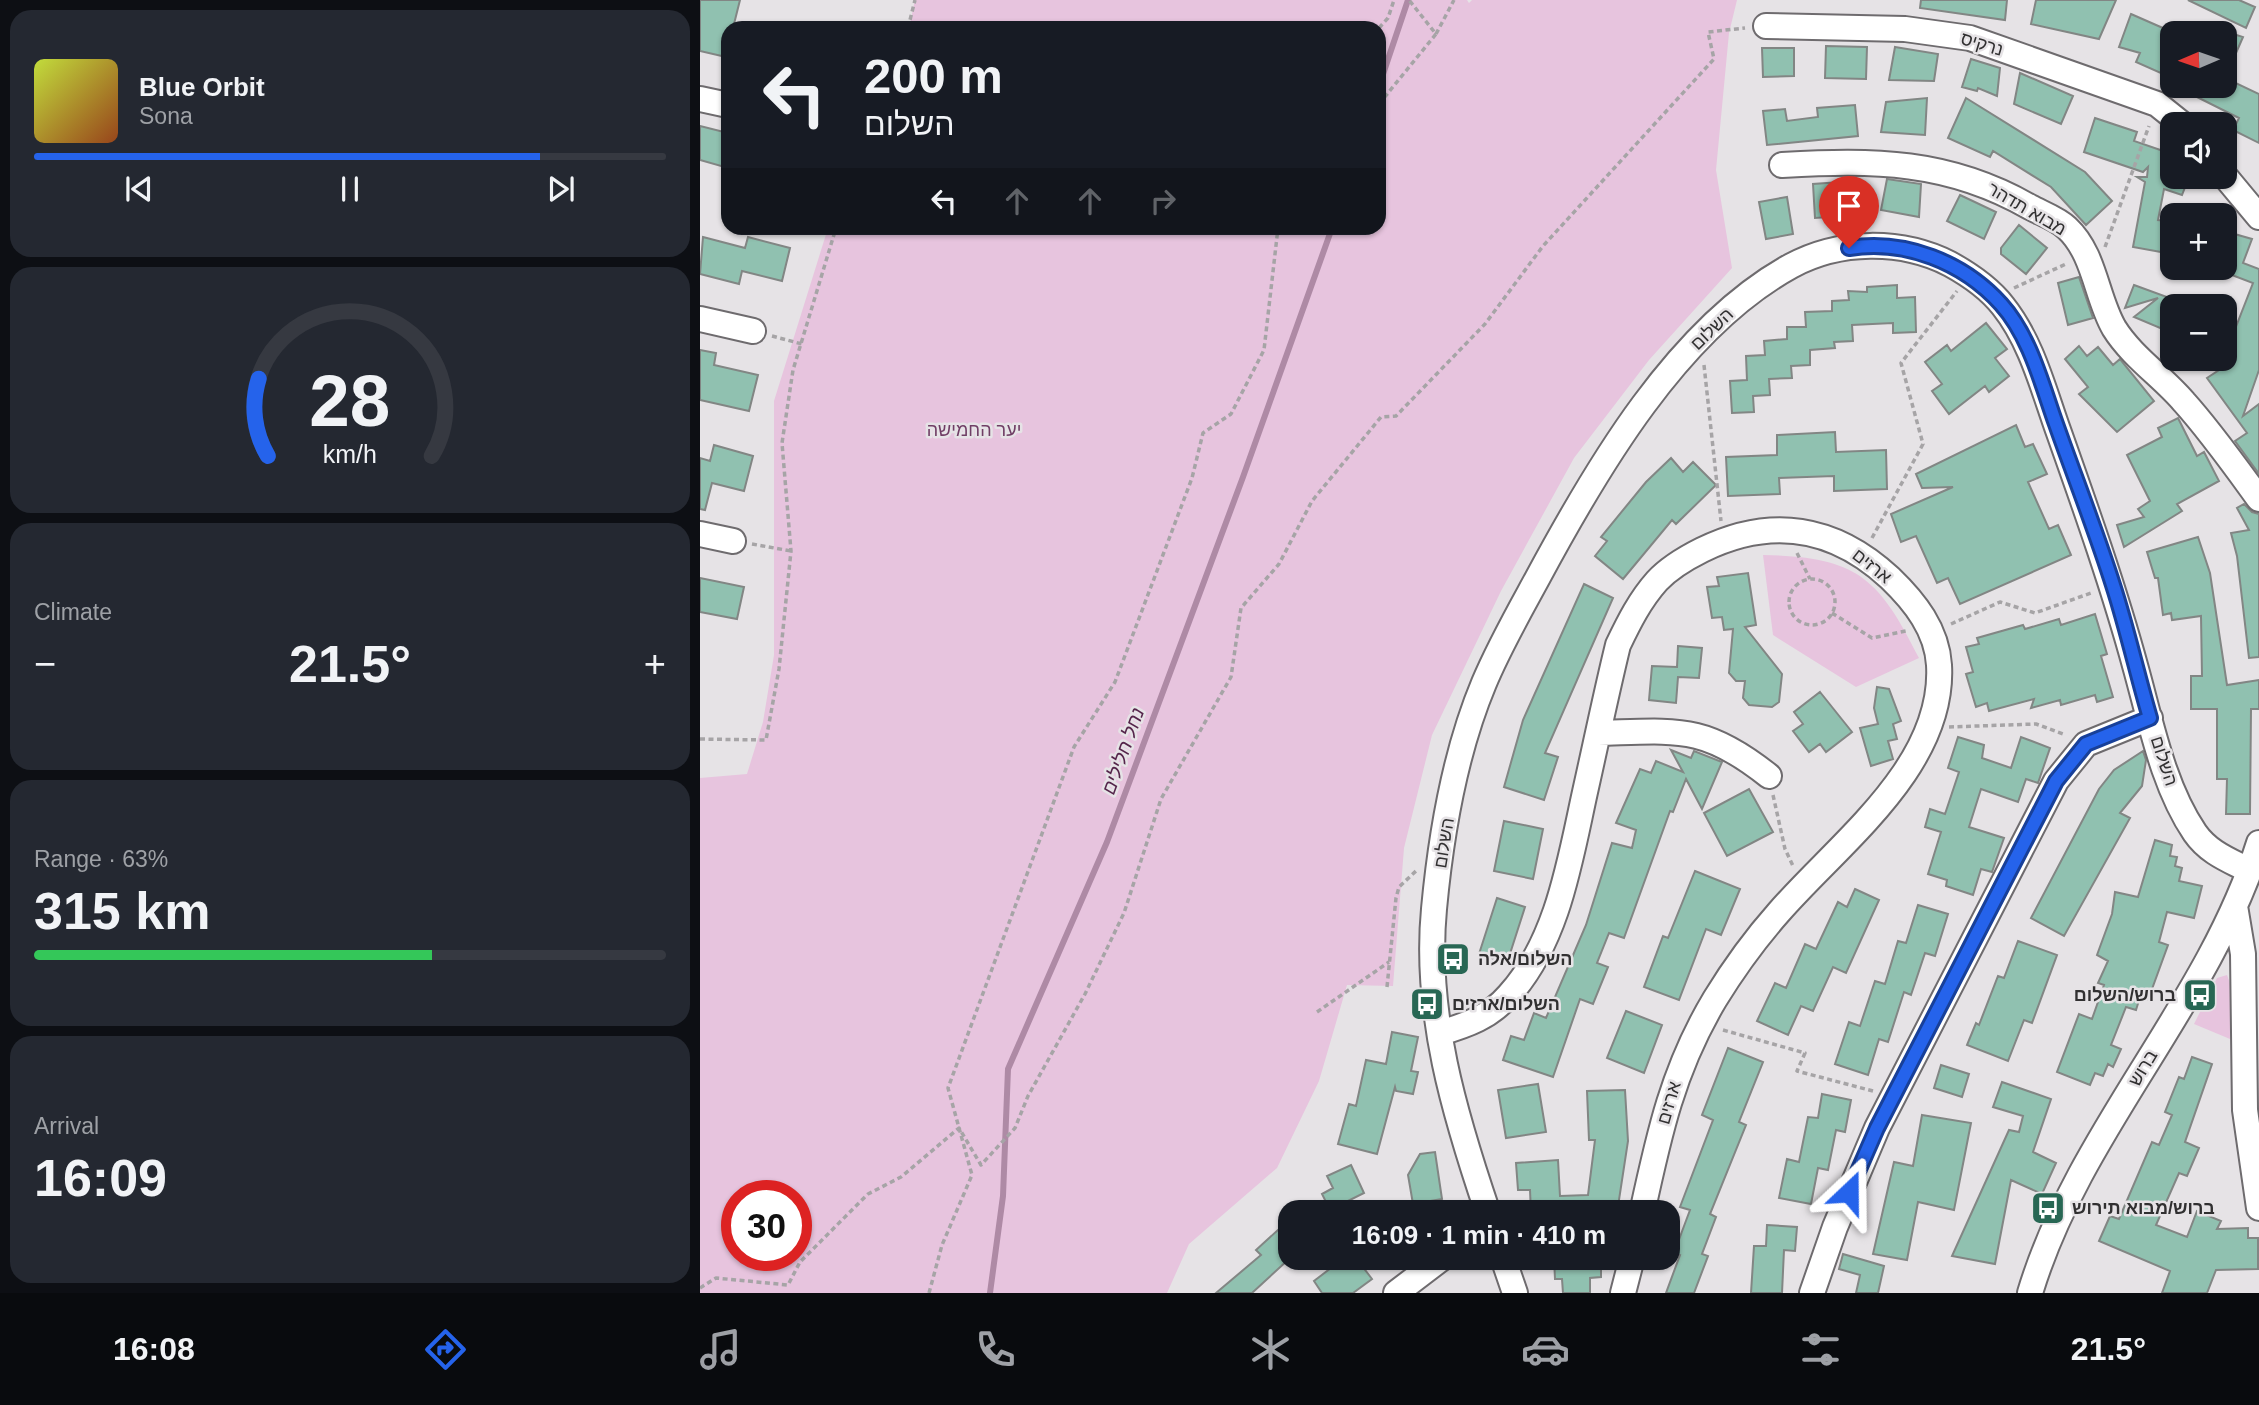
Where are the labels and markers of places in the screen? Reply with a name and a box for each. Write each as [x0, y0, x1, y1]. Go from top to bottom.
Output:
pin [1819, 176, 1879, 248]
bus stop icon: השלום/אלה [1434, 940, 1472, 978]
place label: השלום/אלה [1478, 949, 1572, 969]
bus stop icon: ברוש/השלום [2181, 976, 2219, 1014]
bus stop icon: השלום/ארזים [1408, 985, 1446, 1023]
place label: ברוש/השלום [2074, 985, 2176, 1005]
place label: השלום/ארזים [1452, 994, 1560, 1014]
bus stop icon: ברוש/מבוא תירוש [2029, 1189, 2067, 1227]
place label: ברוש/מבוא תירוש [2072, 1198, 2215, 1218]

